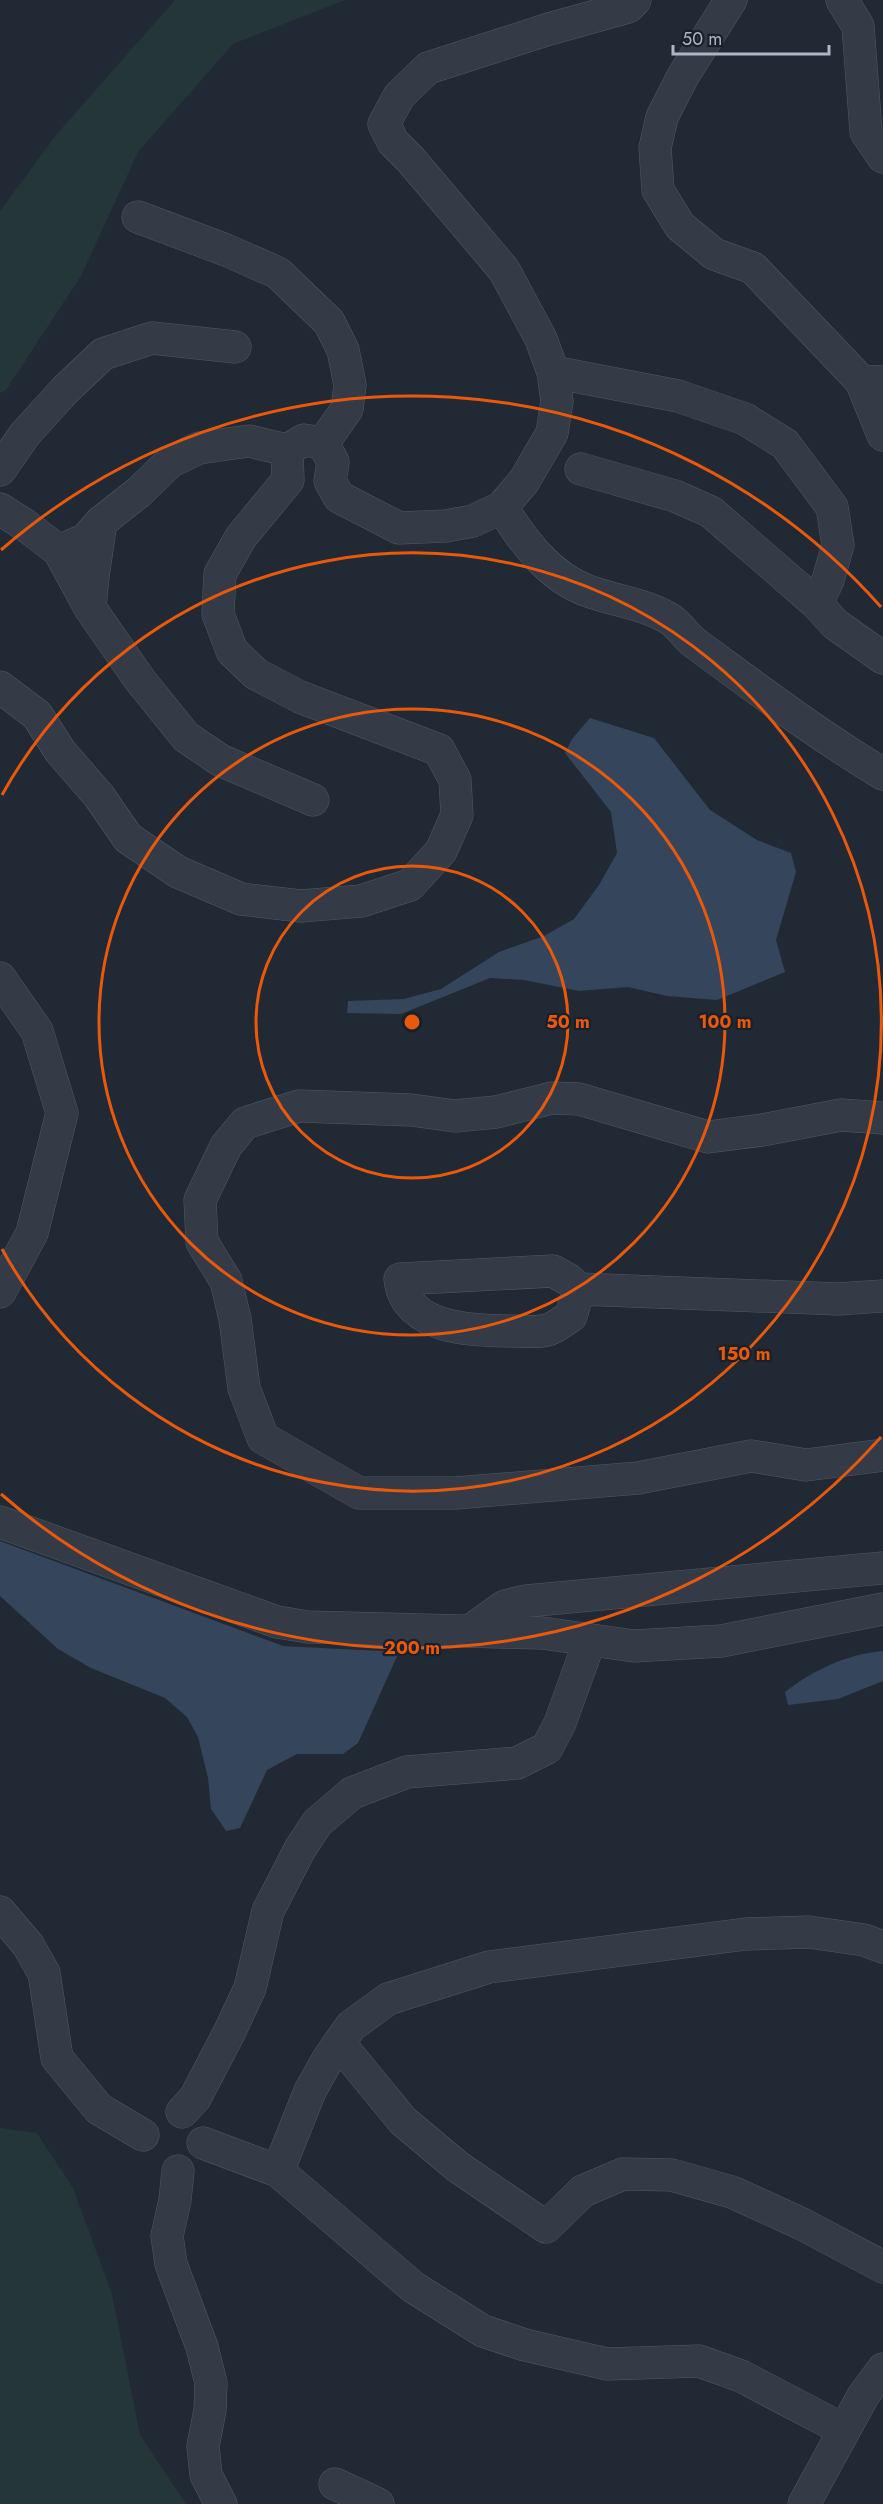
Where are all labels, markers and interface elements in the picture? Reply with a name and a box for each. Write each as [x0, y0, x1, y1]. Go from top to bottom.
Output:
scale bar [673, 18, 829, 56]
text: 50 m [682, 26, 722, 52]
text: 50 m [546, 1009, 590, 1035]
text: 100 m [698, 1009, 752, 1035]
centre of rings [402, 1012, 422, 1032]
text: 150 m [718, 1341, 770, 1367]
text: 200 m [384, 1635, 440, 1661]

